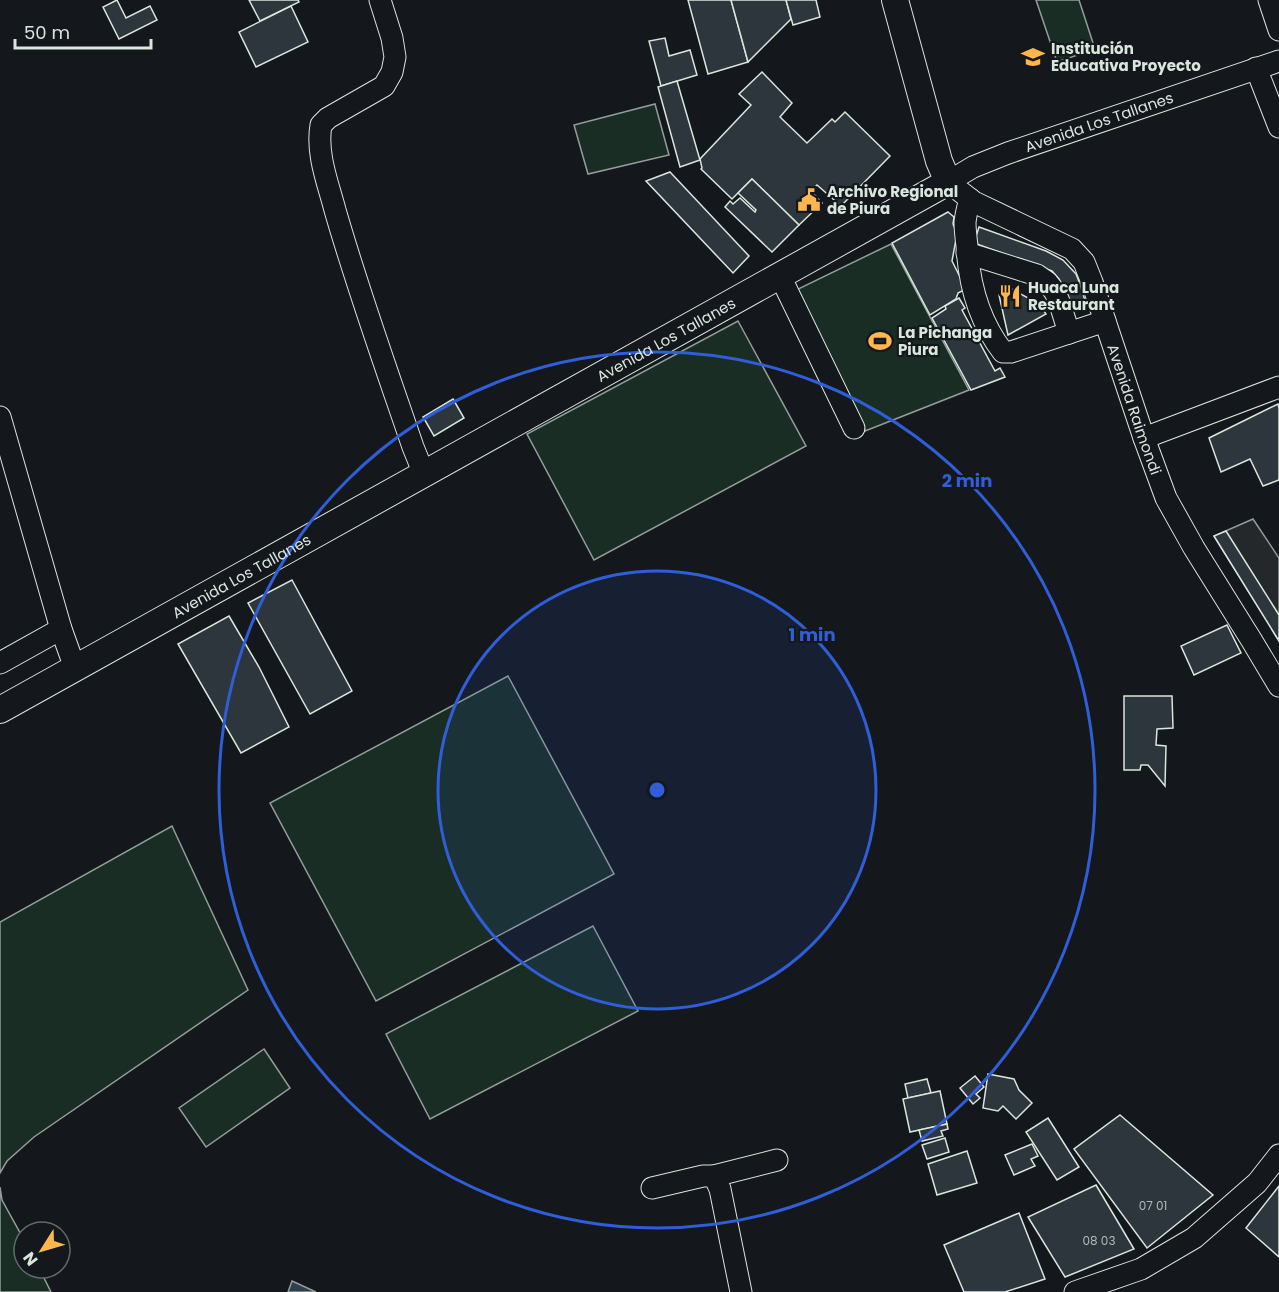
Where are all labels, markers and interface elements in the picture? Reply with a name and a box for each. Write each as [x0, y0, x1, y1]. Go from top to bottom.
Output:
scale bar [15, 12, 152, 50]
text: 50 m [24, 20, 70, 45]
place label: Institución Educativa Proyecto [1051, 38, 1201, 76]
school or university icon: Institución Educativa Proyecto [1020, 44, 1046, 70]
street label: Avenida Los Tallanes [1022, 87, 1176, 157]
place label: Archivo Regional de Piura [827, 181, 958, 219]
public building icon: Archivo Regional de Piura [796, 187, 822, 213]
place label: Huaca Luna Restaurant [1028, 277, 1119, 315]
restaurant icon: Huaca Luna Restaurant [997, 283, 1023, 309]
street label: Avenida Los Tallanes [592, 292, 739, 386]
place label: La Pichanga Piura [898, 322, 992, 360]
sports icon: La Pichanga Piura [867, 328, 893, 354]
street label: Avenida Raimondi [1103, 341, 1167, 478]
text: 2 min [942, 468, 992, 493]
street label: Avenida Los Tallanes [168, 529, 315, 623]
text: 1 min [788, 622, 836, 647]
centre of rings [647, 780, 667, 800]
house number: 07 01 [1139, 1197, 1167, 1214]
north arrow [12, 1220, 72, 1280]
house number: 08 03 [1083, 1232, 1115, 1249]
text: N [18, 1247, 43, 1270]

